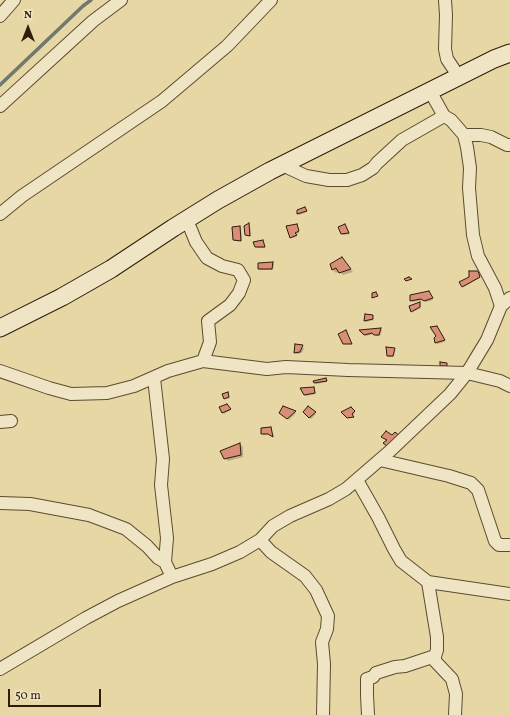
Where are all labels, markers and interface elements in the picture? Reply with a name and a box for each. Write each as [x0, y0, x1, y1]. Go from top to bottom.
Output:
north arrow [8, 8, 48, 48]
text: N [24, 8, 32, 23]
scale bar [10, 681, 103, 707]
text: 50 m [15, 688, 41, 704]

